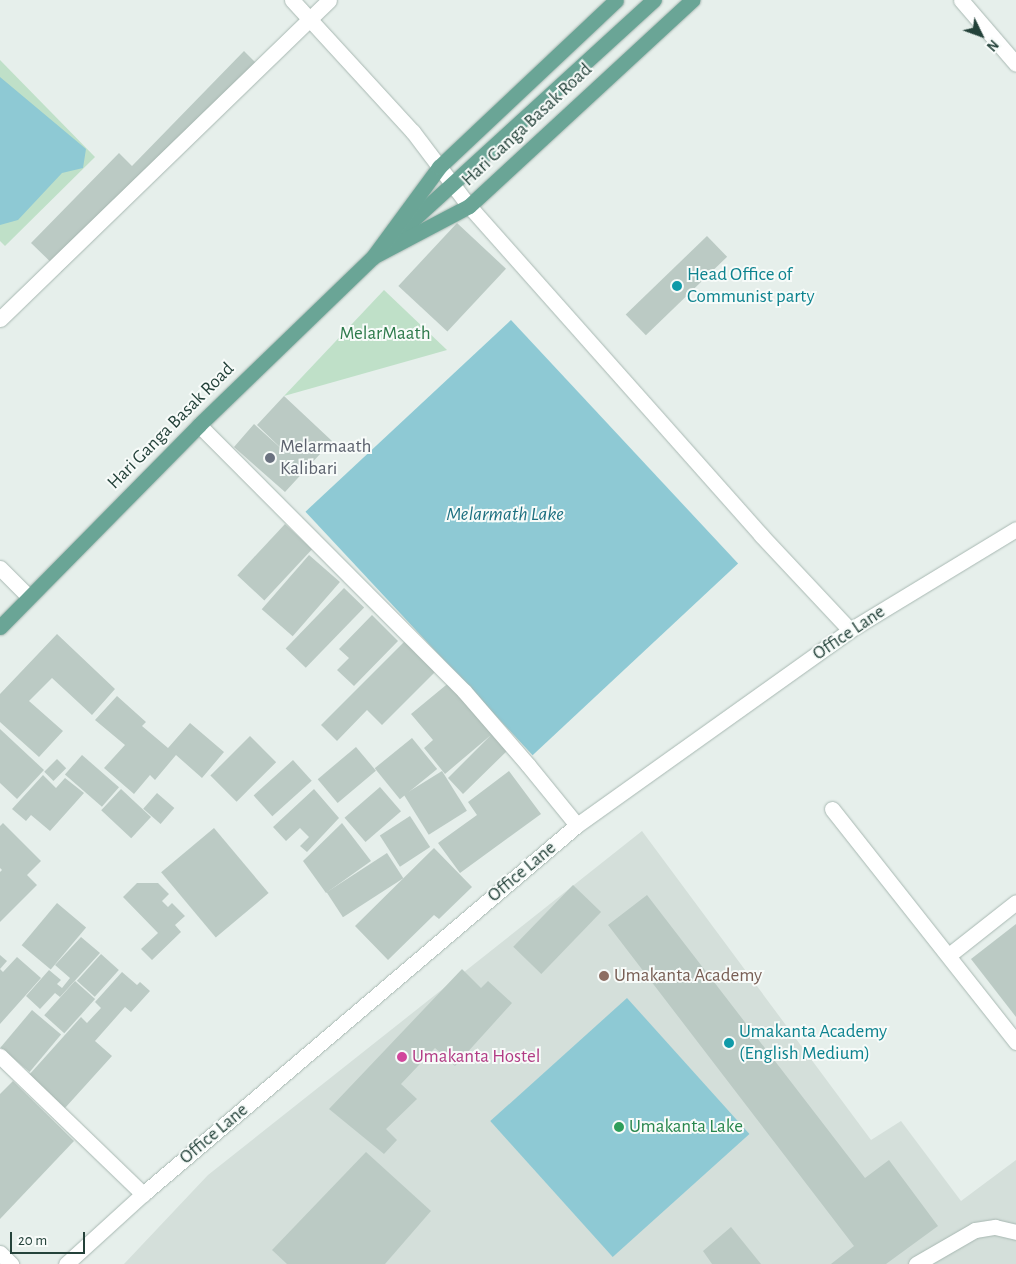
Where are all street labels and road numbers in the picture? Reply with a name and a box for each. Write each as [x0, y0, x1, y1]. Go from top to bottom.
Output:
street label: Hari Ganga Basak Road [457, 59, 597, 191]
street label: Hari Ganga Basak Road [103, 358, 239, 494]
street label: Office Lane [808, 600, 890, 666]
street label: Office Lane [483, 837, 561, 907]
street label: Office Lane [175, 1099, 253, 1169]

